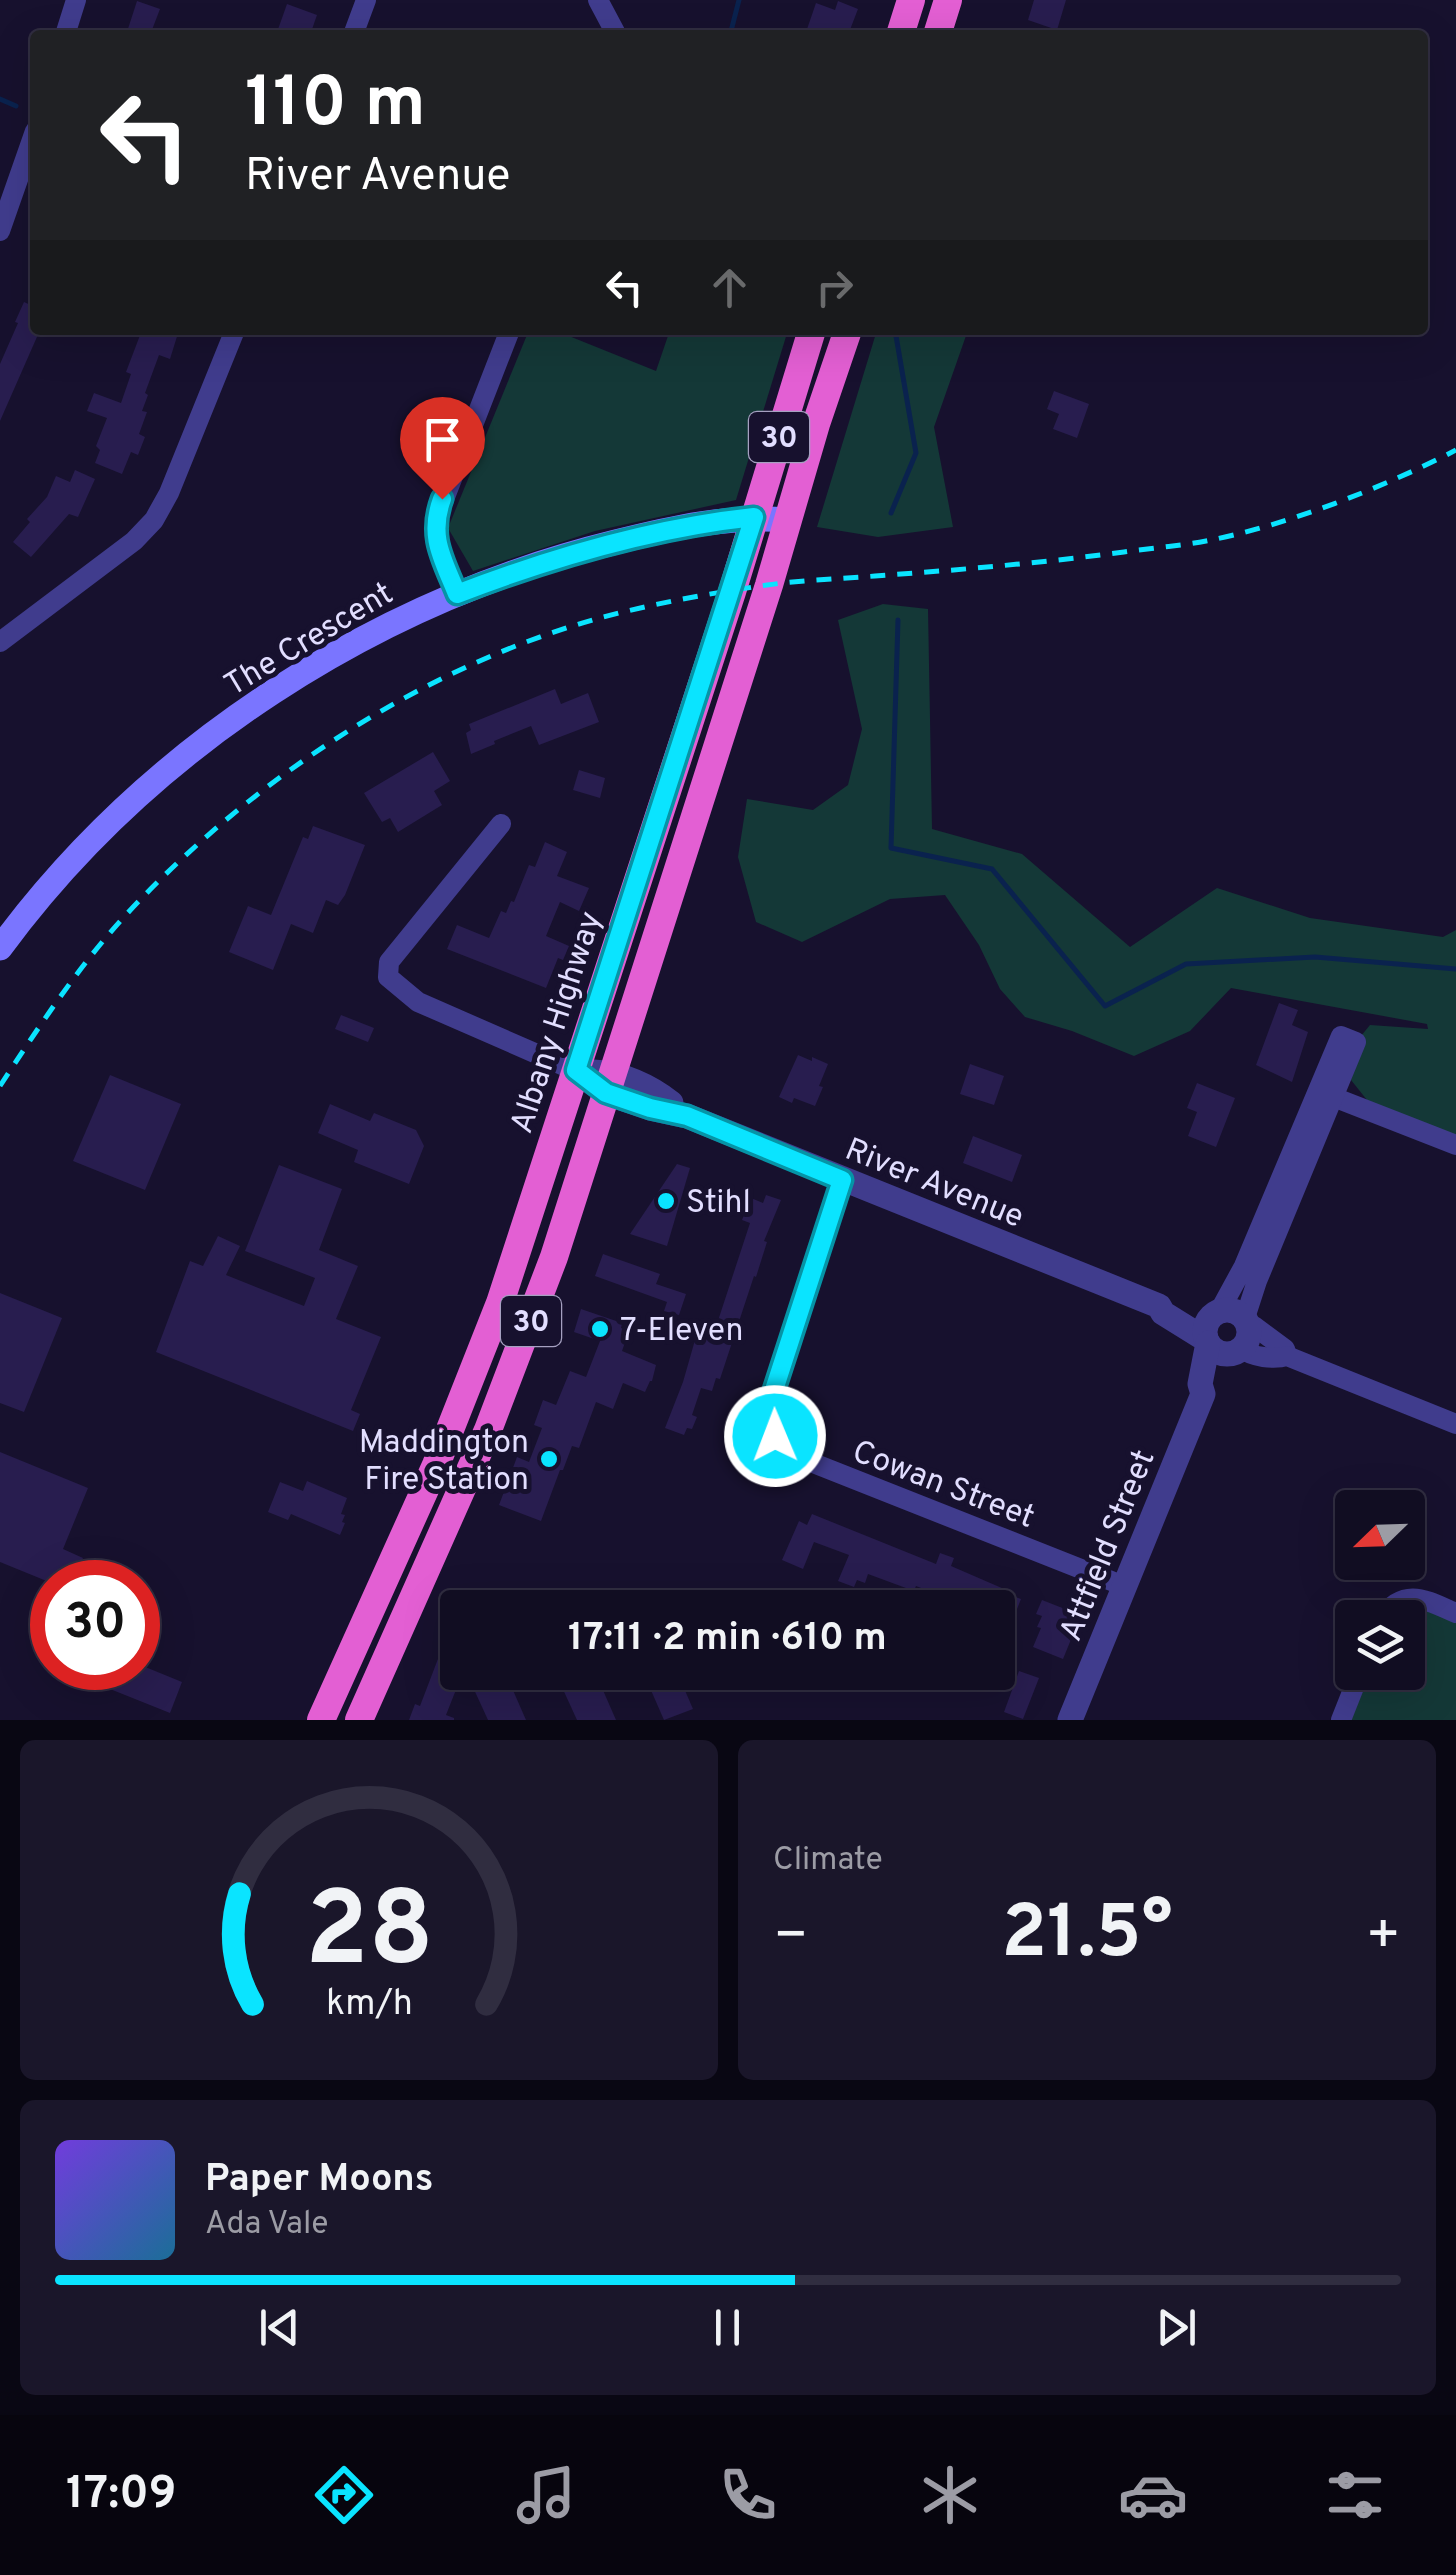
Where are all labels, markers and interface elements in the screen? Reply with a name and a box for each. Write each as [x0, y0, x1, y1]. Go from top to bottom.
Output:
text: 110 m [245, 62, 426, 151]
icon: left [80, 70, 210, 200]
text: River Avenue [245, 149, 511, 206]
icon: left [597, 260, 652, 315]
icon: ahead [702, 260, 757, 315]
icon: right [807, 260, 862, 315]
pin [400, 397, 485, 500]
icon: arrive [415, 412, 470, 467]
road number: 30 [749, 412, 809, 462]
street label: The Crescent [218, 575, 401, 706]
street label: Albany Highway [503, 907, 613, 1139]
street label: River Avenue [839, 1131, 1029, 1239]
place label: Stihl [686, 1184, 751, 1224]
marker: Stihl [655, 1190, 677, 1212]
road number: 30 [501, 1296, 561, 1346]
place label: 7-Eleven [620, 1312, 743, 1352]
marker: 7-Eleven [589, 1318, 611, 1340]
position arrow [723, 1384, 827, 1488]
place label: Maddington Fire Station [359, 1424, 529, 1501]
street label: Cowan Street [846, 1433, 1040, 1539]
street label: Attfield Street [1052, 1445, 1165, 1648]
marker: Maddington Fire Station [538, 1448, 560, 1470]
north arrow [1335, 1490, 1425, 1580]
map controls [1335, 1490, 1425, 1690]
speed limit sign: 30 [30, 1560, 160, 1690]
button: layers [1335, 1600, 1425, 1690]
text: 17:11 · 2 min · 610 m [568, 1615, 887, 1664]
text: Climate [773, 1841, 883, 1881]
text: 28 [304, 1870, 434, 2002]
text: 21.5° [1001, 1889, 1173, 1984]
text: − [773, 1903, 808, 1973]
text: + [1366, 1903, 1401, 1973]
text: km/h [326, 1982, 412, 2028]
text: Paper Moons [205, 2156, 434, 2205]
text: Ada Vale [205, 2205, 329, 2245]
icon: previous [252, 2300, 307, 2355]
icon: pause [700, 2300, 755, 2355]
icon: next [1149, 2300, 1204, 2355]
icon: directions [309, 2460, 379, 2530]
icon: music [511, 2460, 581, 2530]
icon: phone [713, 2460, 783, 2530]
icon: climate [915, 2460, 985, 2530]
icon: car [1118, 2460, 1188, 2530]
icon: filters [1320, 2460, 1390, 2530]
text: 17:09 [66, 2467, 176, 2524]

